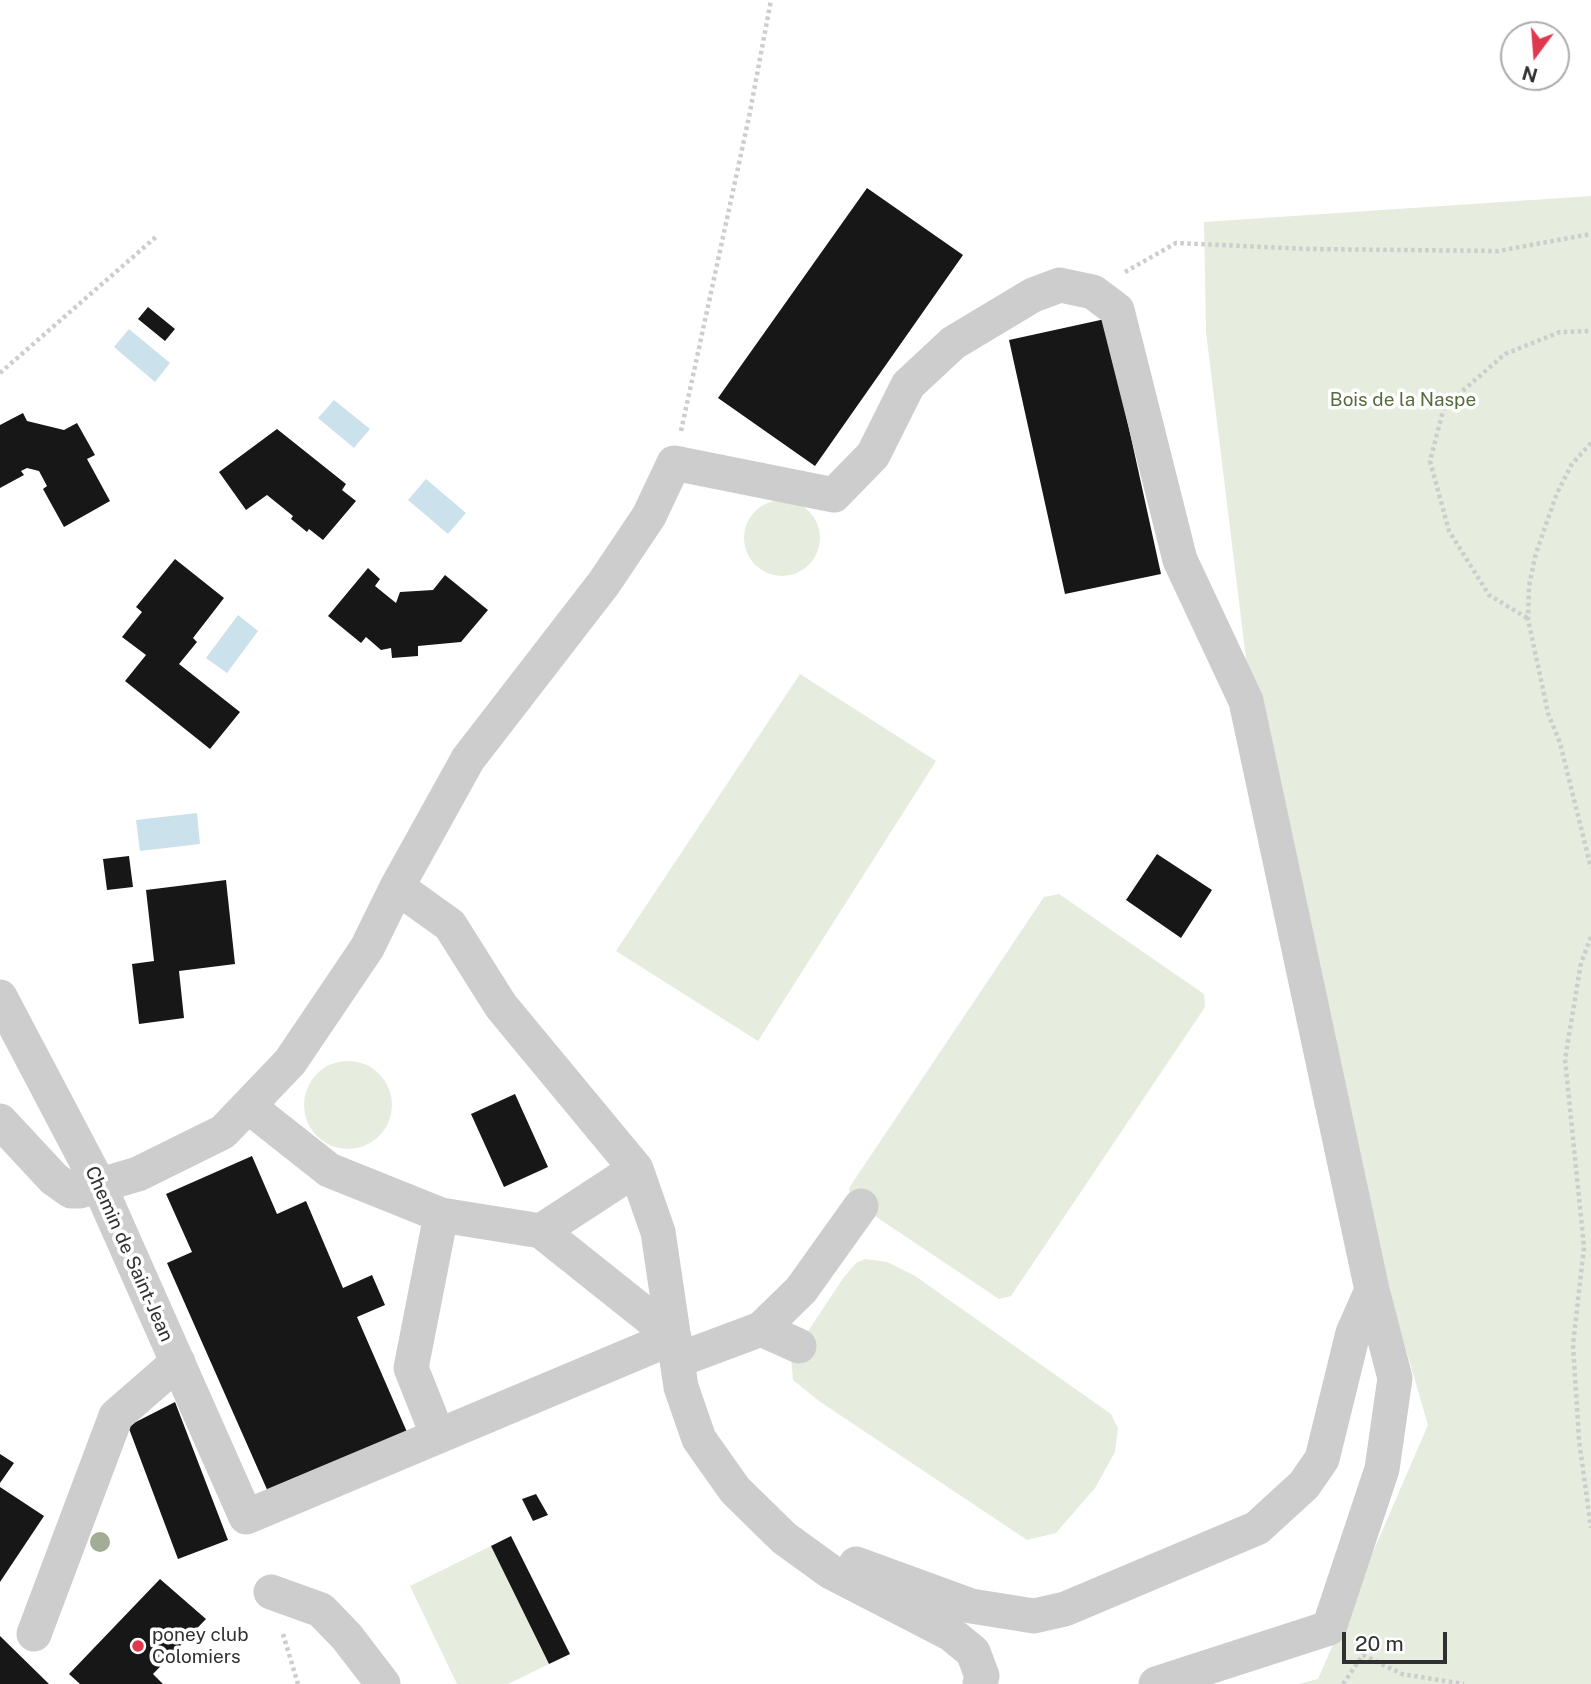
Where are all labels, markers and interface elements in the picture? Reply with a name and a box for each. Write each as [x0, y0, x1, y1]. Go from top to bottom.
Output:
north arrow [1500, 21, 1570, 91]
text: N [1520, 62, 1540, 87]
park label: Bois de la Naspe [1330, 389, 1476, 411]
street label: Chemin de Saint-Jean [80, 1163, 178, 1345]
scale bar [1346, 1618, 1451, 1662]
place label: poney club Colomiers [152, 1624, 249, 1668]
text: 20 m [1355, 1631, 1404, 1656]
marker: poney club Colomiers [130, 1638, 146, 1654]

